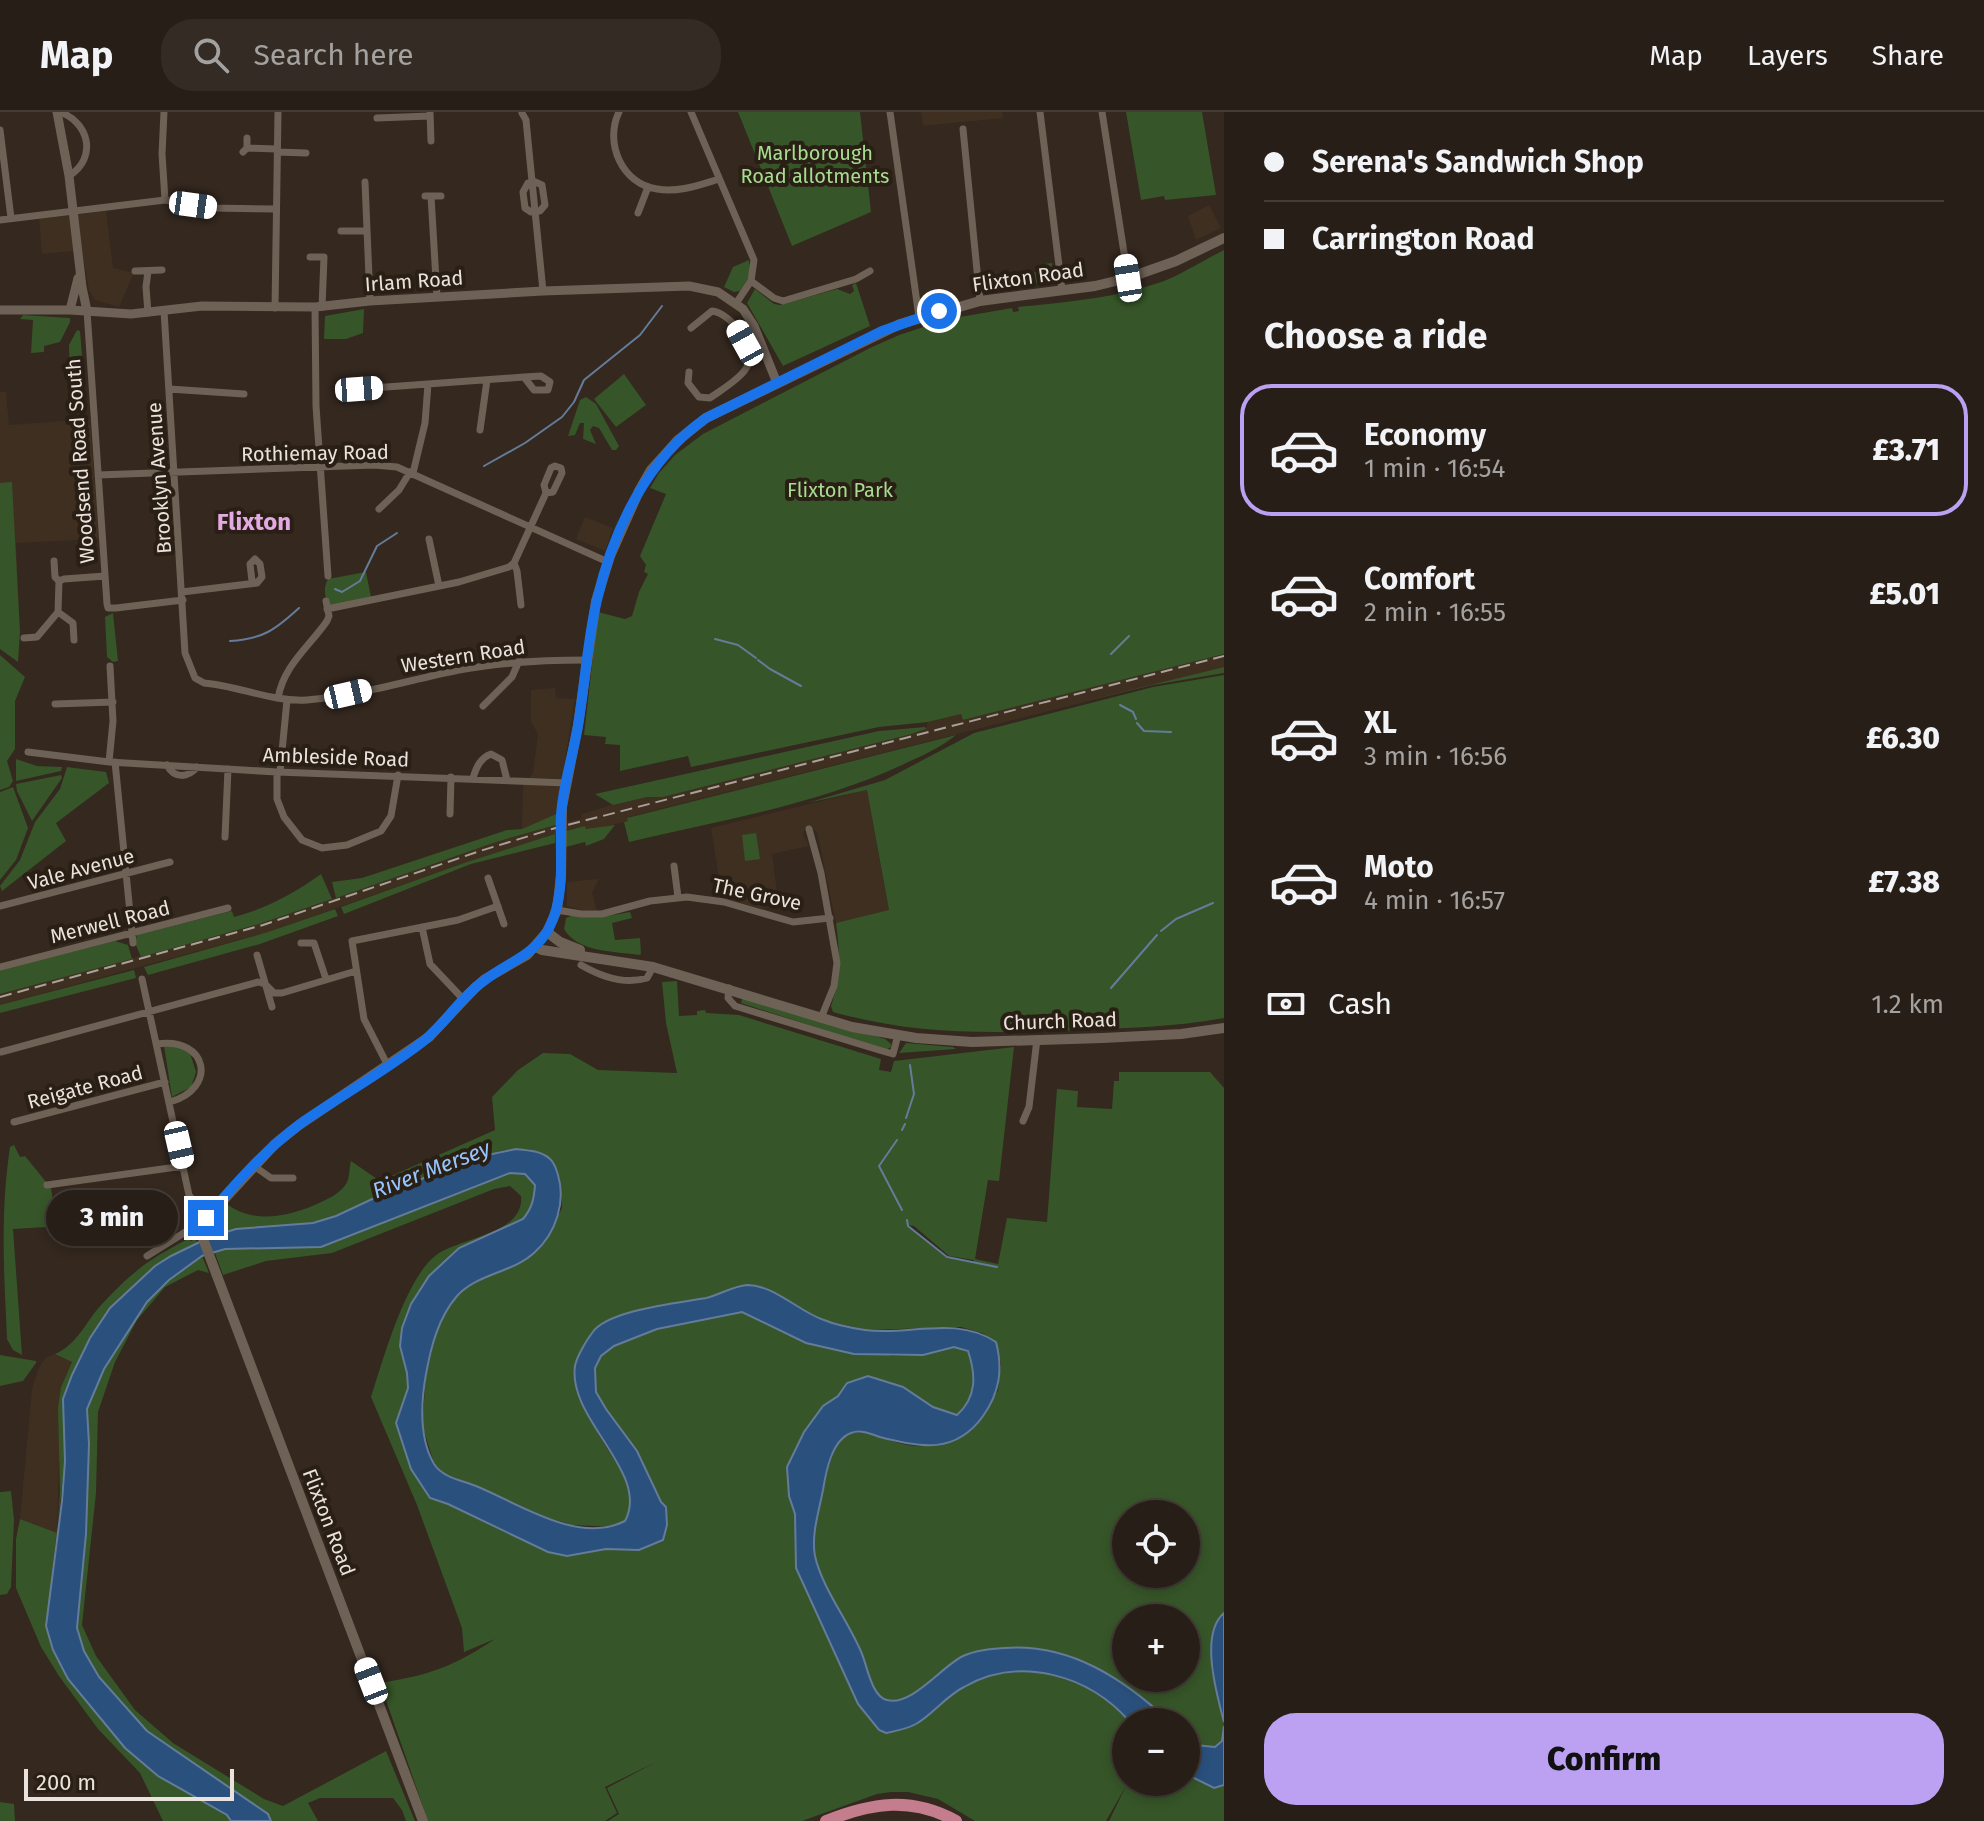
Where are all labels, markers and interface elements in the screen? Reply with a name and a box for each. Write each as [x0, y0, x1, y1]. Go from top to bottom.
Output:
search box [161, 19, 721, 91]
text: Map [40, 32, 113, 78]
icon: search [189, 33, 233, 77]
text: Search here [253, 37, 414, 73]
text: Map [1649, 39, 1703, 72]
text: Layers [1747, 39, 1828, 72]
text: Share [1872, 39, 1944, 72]
park label: Marlborough Road allotments [741, 141, 889, 188]
text: Serena's Sandwich Shop [1312, 144, 1644, 180]
car [168, 190, 218, 220]
text: Carrington Road [1312, 221, 1534, 257]
car [1112, 252, 1144, 304]
street label: Flixton Road [971, 257, 1085, 297]
street label: Irlam Road [364, 266, 464, 296]
route start [921, 293, 957, 329]
text: Choose a ride [1264, 314, 1487, 358]
car [723, 316, 767, 370]
street label: Woodsend Road South [61, 358, 99, 564]
car [334, 375, 384, 403]
street label: Brooklyn Avenue [142, 401, 176, 555]
icon: car [1268, 414, 1340, 486]
text: Economy [1364, 417, 1486, 453]
text: £3.71 [1873, 432, 1940, 468]
street label: Rothiemay Road [241, 440, 389, 466]
text: 1 min · 16:54 [1364, 453, 1505, 484]
park label: Flixton Park [787, 478, 894, 502]
district label: Flixton [217, 508, 291, 536]
icon: car [1268, 558, 1340, 630]
text: Comfort [1364, 561, 1475, 597]
text: £5.01 [1870, 576, 1940, 612]
text: 2 min · 16:55 [1364, 597, 1506, 628]
street label: Western Road [399, 634, 527, 678]
car [322, 677, 374, 711]
icon: car [1268, 702, 1340, 774]
text: XL [1364, 705, 1397, 741]
text: £6.30 [1866, 720, 1940, 756]
text: 3 min · 16:56 [1364, 741, 1507, 772]
street label: Ambleside Road [262, 742, 410, 772]
street label: Vale Avenue [25, 843, 137, 895]
icon: car [1268, 846, 1340, 918]
text: Moto [1364, 849, 1434, 885]
text: £7.38 [1868, 864, 1940, 900]
street label: The Grove [710, 873, 804, 915]
text: 4 min · 16:57 [1364, 885, 1505, 916]
street label: Merwell Road [48, 896, 172, 948]
icon: cash [1264, 982, 1308, 1026]
text: Cash [1328, 986, 1392, 1022]
text: 1.2 km [1871, 989, 1944, 1020]
street label: Church Road [1003, 1007, 1117, 1035]
street label: Reigate Road [25, 1060, 145, 1114]
car [162, 1119, 196, 1171]
water label: River Mersey [369, 1134, 495, 1204]
callout: 3 min [46, 1190, 178, 1246]
route end [188, 1200, 224, 1236]
text: 3 min [80, 1202, 144, 1233]
street label: Flixton Road [298, 1465, 360, 1579]
map controls [1112, 1500, 1200, 1796]
button: locate [1112, 1500, 1200, 1588]
button: + [1112, 1604, 1200, 1692]
car [351, 1654, 391, 1708]
button: − [1112, 1708, 1200, 1796]
button: Confirm [1264, 1713, 1944, 1805]
scale bar [24, 1765, 234, 1801]
text: 200 m [36, 1769, 96, 1796]

